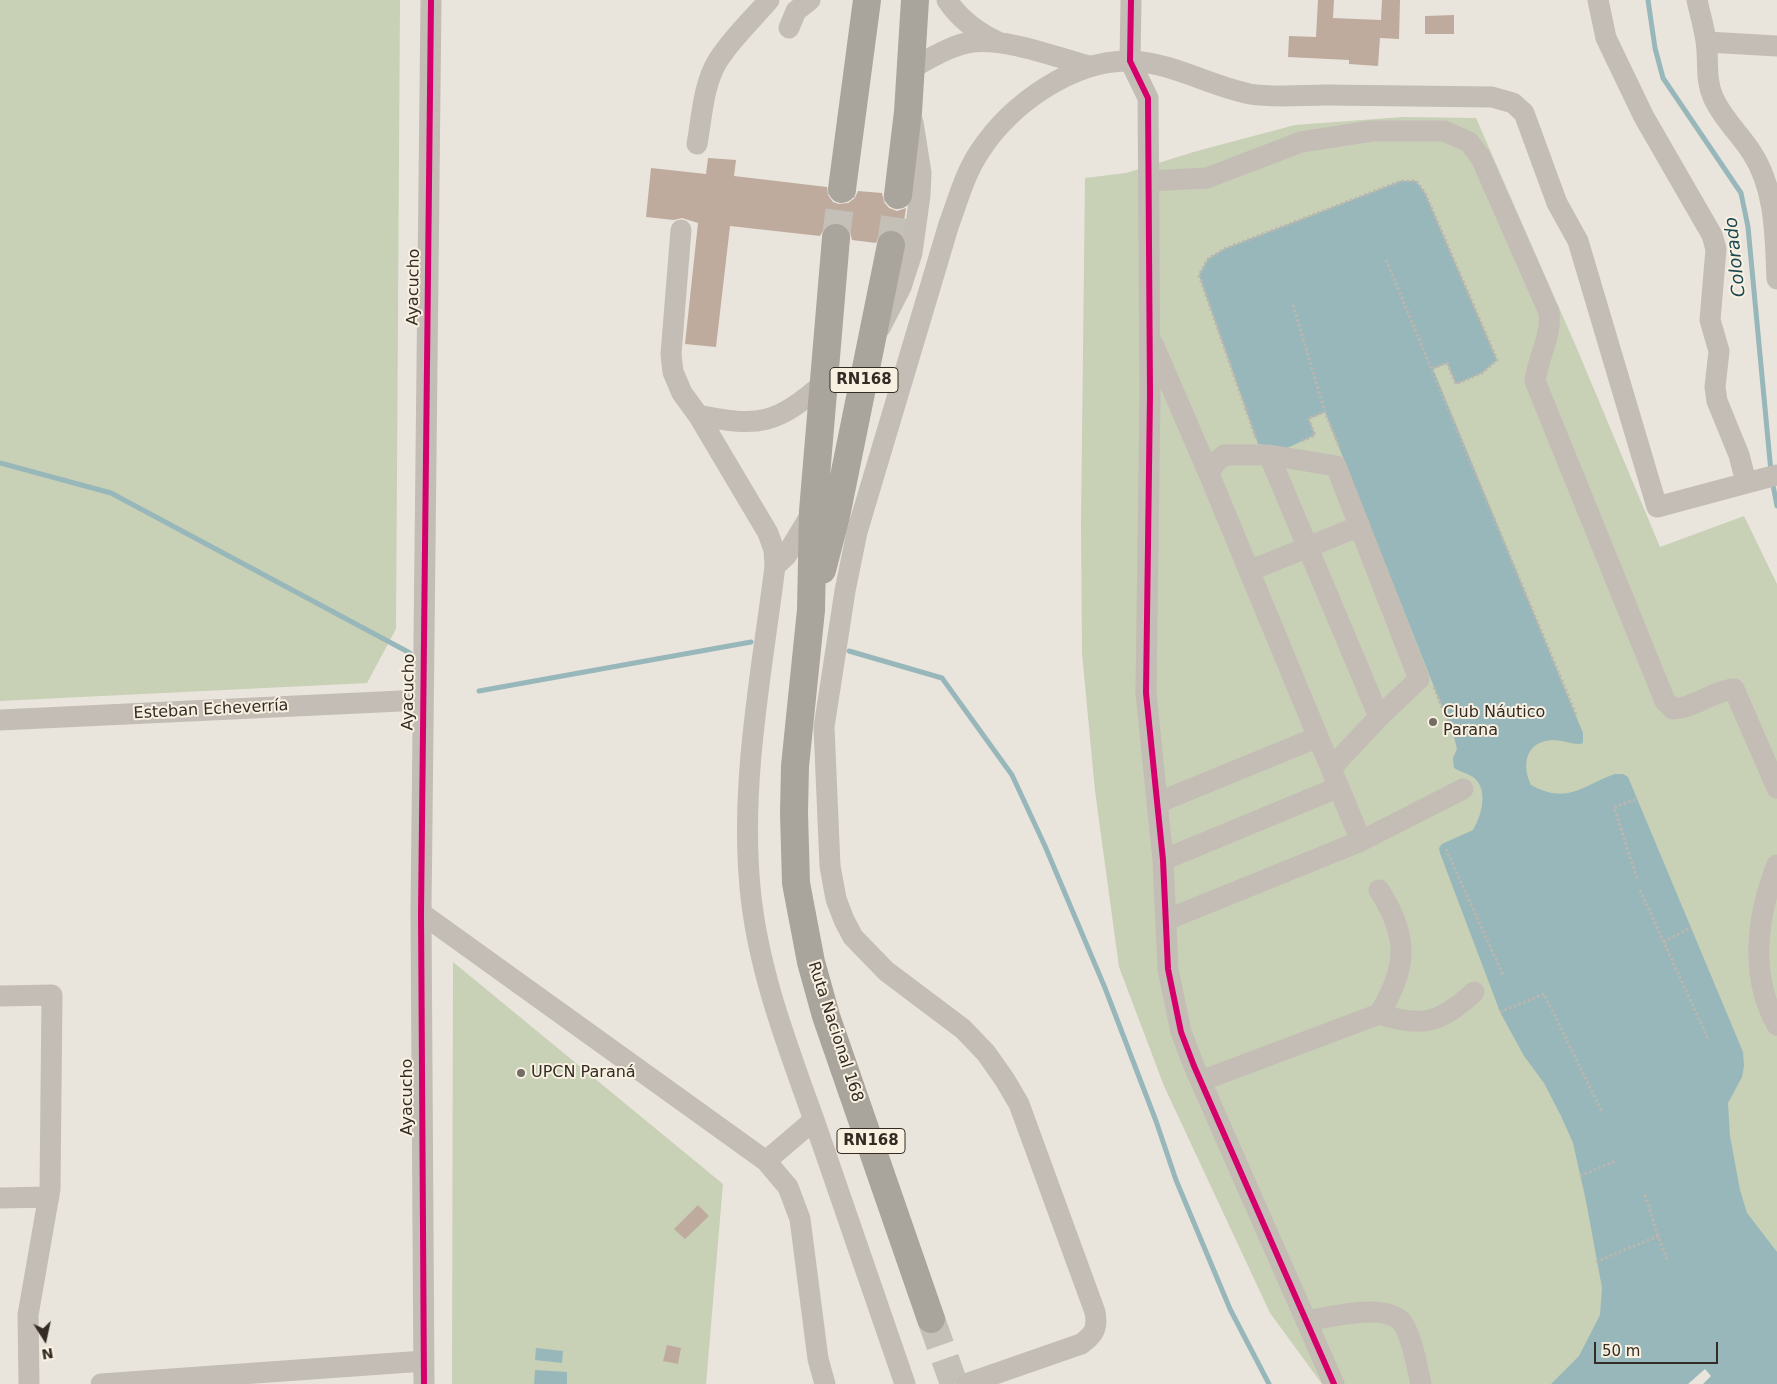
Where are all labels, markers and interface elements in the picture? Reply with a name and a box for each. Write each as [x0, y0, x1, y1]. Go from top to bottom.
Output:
water label: Colorado [1721, 216, 1751, 298]
street label: Ayacucho [404, 248, 424, 326]
road number: RN168 [830, 368, 898, 392]
street label: Ayacucho [399, 653, 419, 731]
street label: Esteban Echeverría [133, 696, 289, 724]
place label: Club Náutico Parana [1443, 703, 1545, 741]
marker: Club Náutico Parana [1427, 716, 1439, 728]
street label: Ruta Nacional 168 [803, 959, 867, 1105]
street label: Ayacucho [398, 1059, 418, 1135]
place label: UPCN Paraná [531, 1063, 636, 1083]
marker: UPCN Paraná [515, 1067, 527, 1079]
road number: RN168 [837, 1128, 905, 1154]
north arrow [20, 1314, 70, 1364]
scale bar [1597, 1332, 1721, 1364]
text: 50 m [1602, 1342, 1640, 1360]
text: N [40, 1345, 55, 1363]

